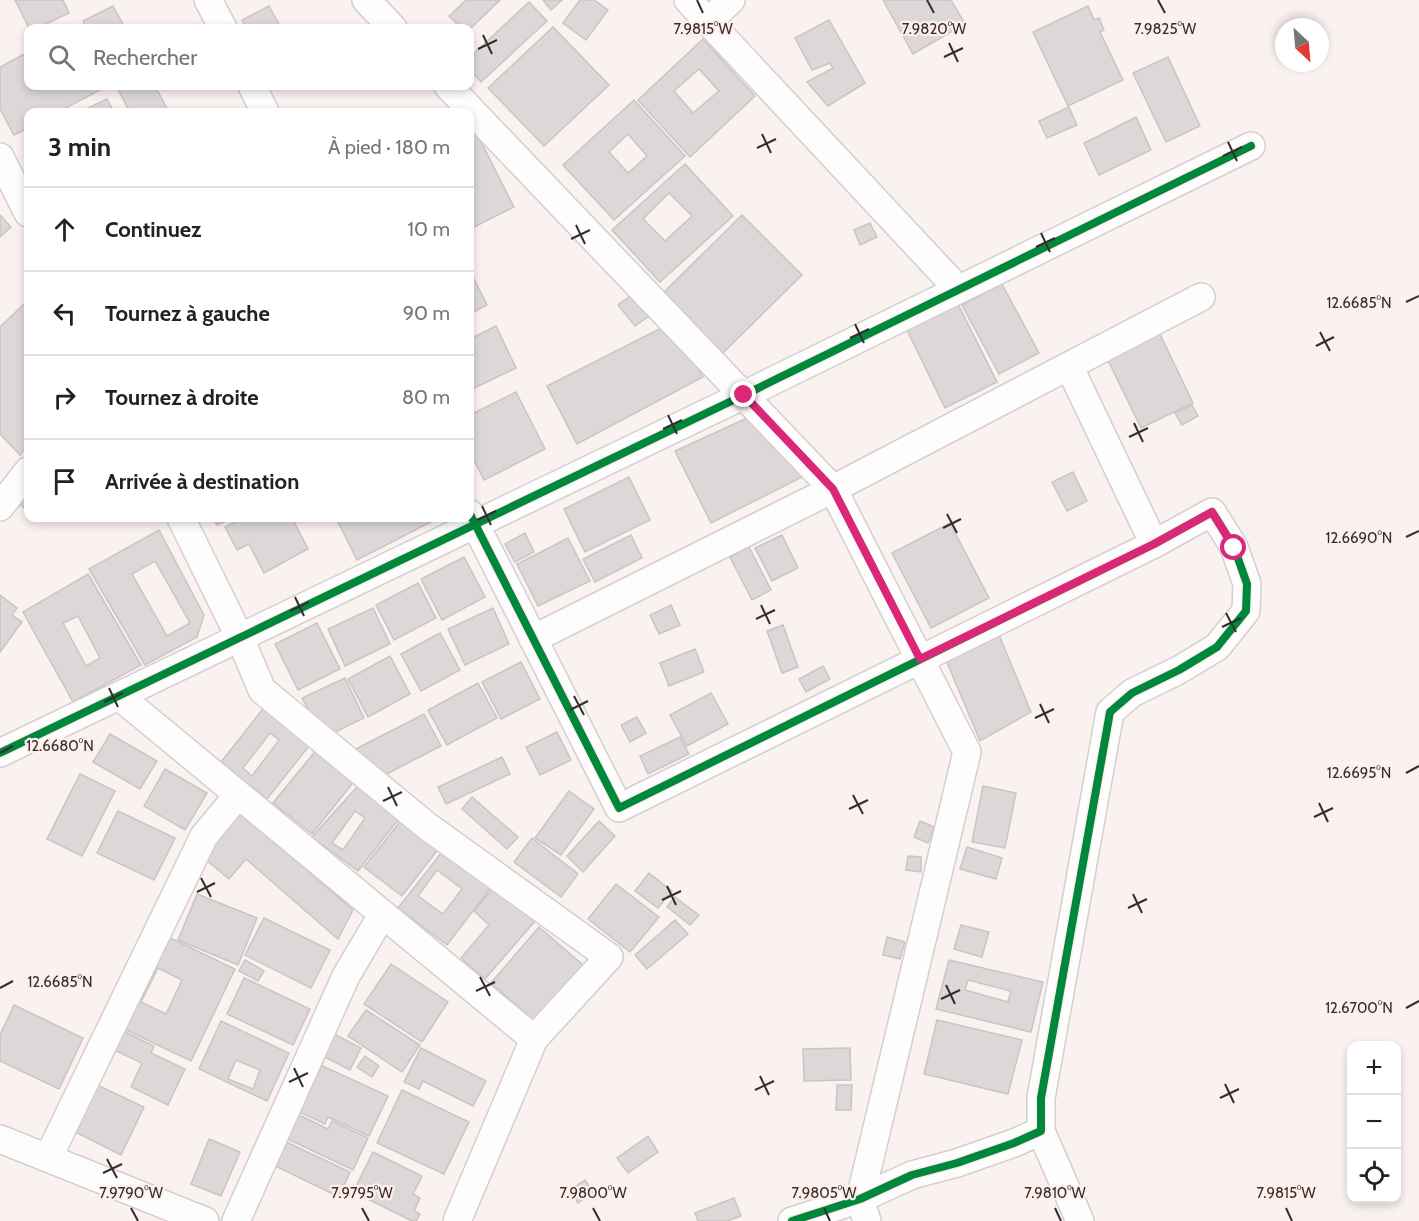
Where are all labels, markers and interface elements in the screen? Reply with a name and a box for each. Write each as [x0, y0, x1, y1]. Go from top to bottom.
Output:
north arrow [1275, 18, 1329, 72]
text: 7.9815°W [673, 20, 733, 38]
text: 7.9820°W [902, 20, 967, 38]
text: 7.9825°W [1134, 20, 1197, 38]
search box [24, 24, 474, 90]
icon: search [45, 41, 78, 74]
text: Rechercher [93, 44, 197, 71]
text: 3 min [48, 131, 111, 163]
text: À pied · 180 m [328, 135, 450, 159]
icon: ahead [48, 213, 81, 246]
text: Continuez [105, 216, 202, 243]
text: 10 m [407, 217, 450, 241]
text: 12.6685°N [1326, 294, 1392, 312]
icon: left [48, 297, 81, 330]
text: Tournez à gauche [105, 300, 270, 327]
text: 90 m [403, 301, 450, 325]
icon: right [48, 381, 81, 414]
route end [730, 381, 756, 407]
text: Tournez à droite [105, 384, 259, 411]
text: 80 m [402, 385, 450, 409]
icon: arrive [48, 465, 81, 498]
text: Arrivée à destination [105, 468, 299, 495]
text: 12.6690°N [1326, 529, 1392, 547]
route start [1220, 534, 1246, 560]
text: 12.6680°N [26, 737, 94, 755]
text: 12.6695°N [1327, 764, 1391, 782]
text: 12.6685°N [27, 973, 93, 991]
text: 12.6700°N [1325, 999, 1393, 1017]
map controls [1347, 1041, 1401, 1203]
button: + [1347, 1041, 1401, 1095]
button: − [1347, 1095, 1401, 1149]
button: locate [1347, 1149, 1401, 1203]
text: 7.9790°W [99, 1184, 164, 1202]
text: 7.9795°W [331, 1184, 393, 1202]
text: 7.9800°W [559, 1184, 627, 1202]
text: 7.9805°W [792, 1184, 857, 1202]
text: 7.9810°W [1024, 1184, 1087, 1202]
text: 7.9815°W [1256, 1184, 1316, 1202]

